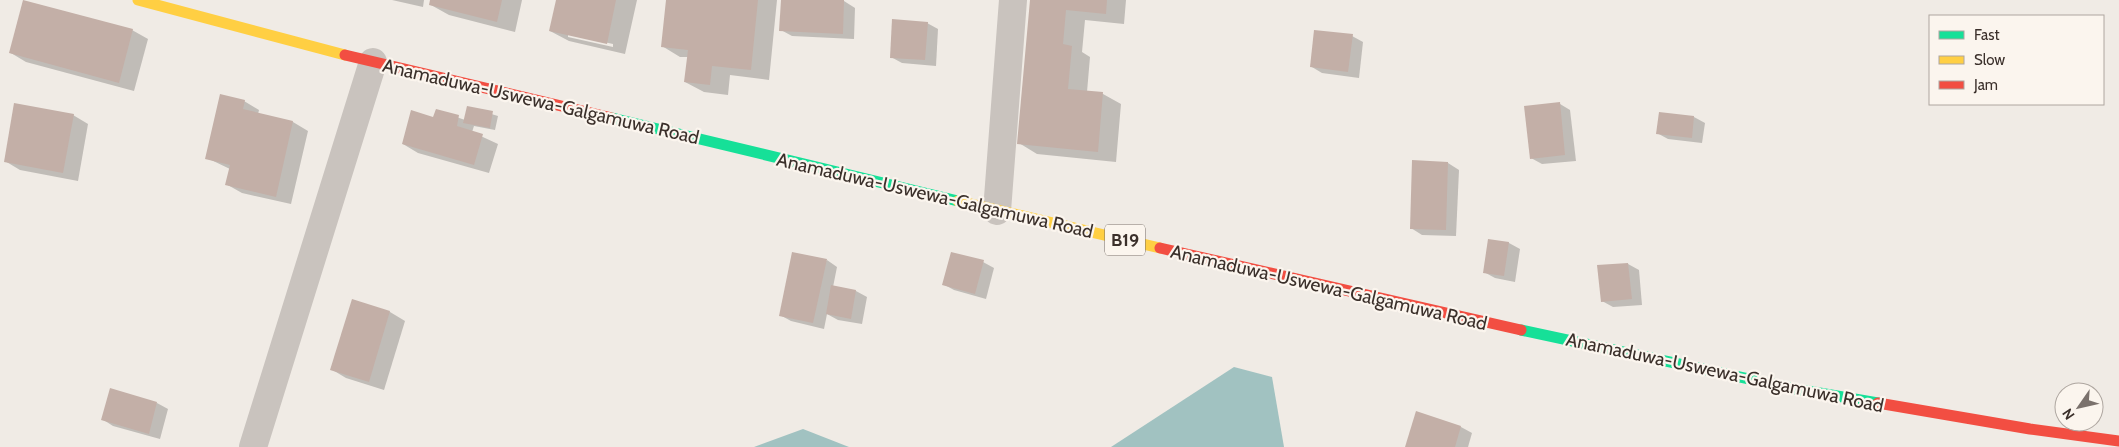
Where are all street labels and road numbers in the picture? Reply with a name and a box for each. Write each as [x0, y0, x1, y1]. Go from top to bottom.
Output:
street label: Anamaduwa-Uswewa-Galgamuwa Road [380, 54, 701, 149]
street label: Anamaduwa-Uswewa-Galgamuwa Road [774, 148, 1095, 243]
road number: B19 [1105, 224, 1145, 256]
street label: Anamaduwa-Uswewa-Galgamuwa Road [1168, 240, 1489, 335]
street label: Anamaduwa-Uswewa-Galgamuwa Road [1564, 328, 1886, 417]

